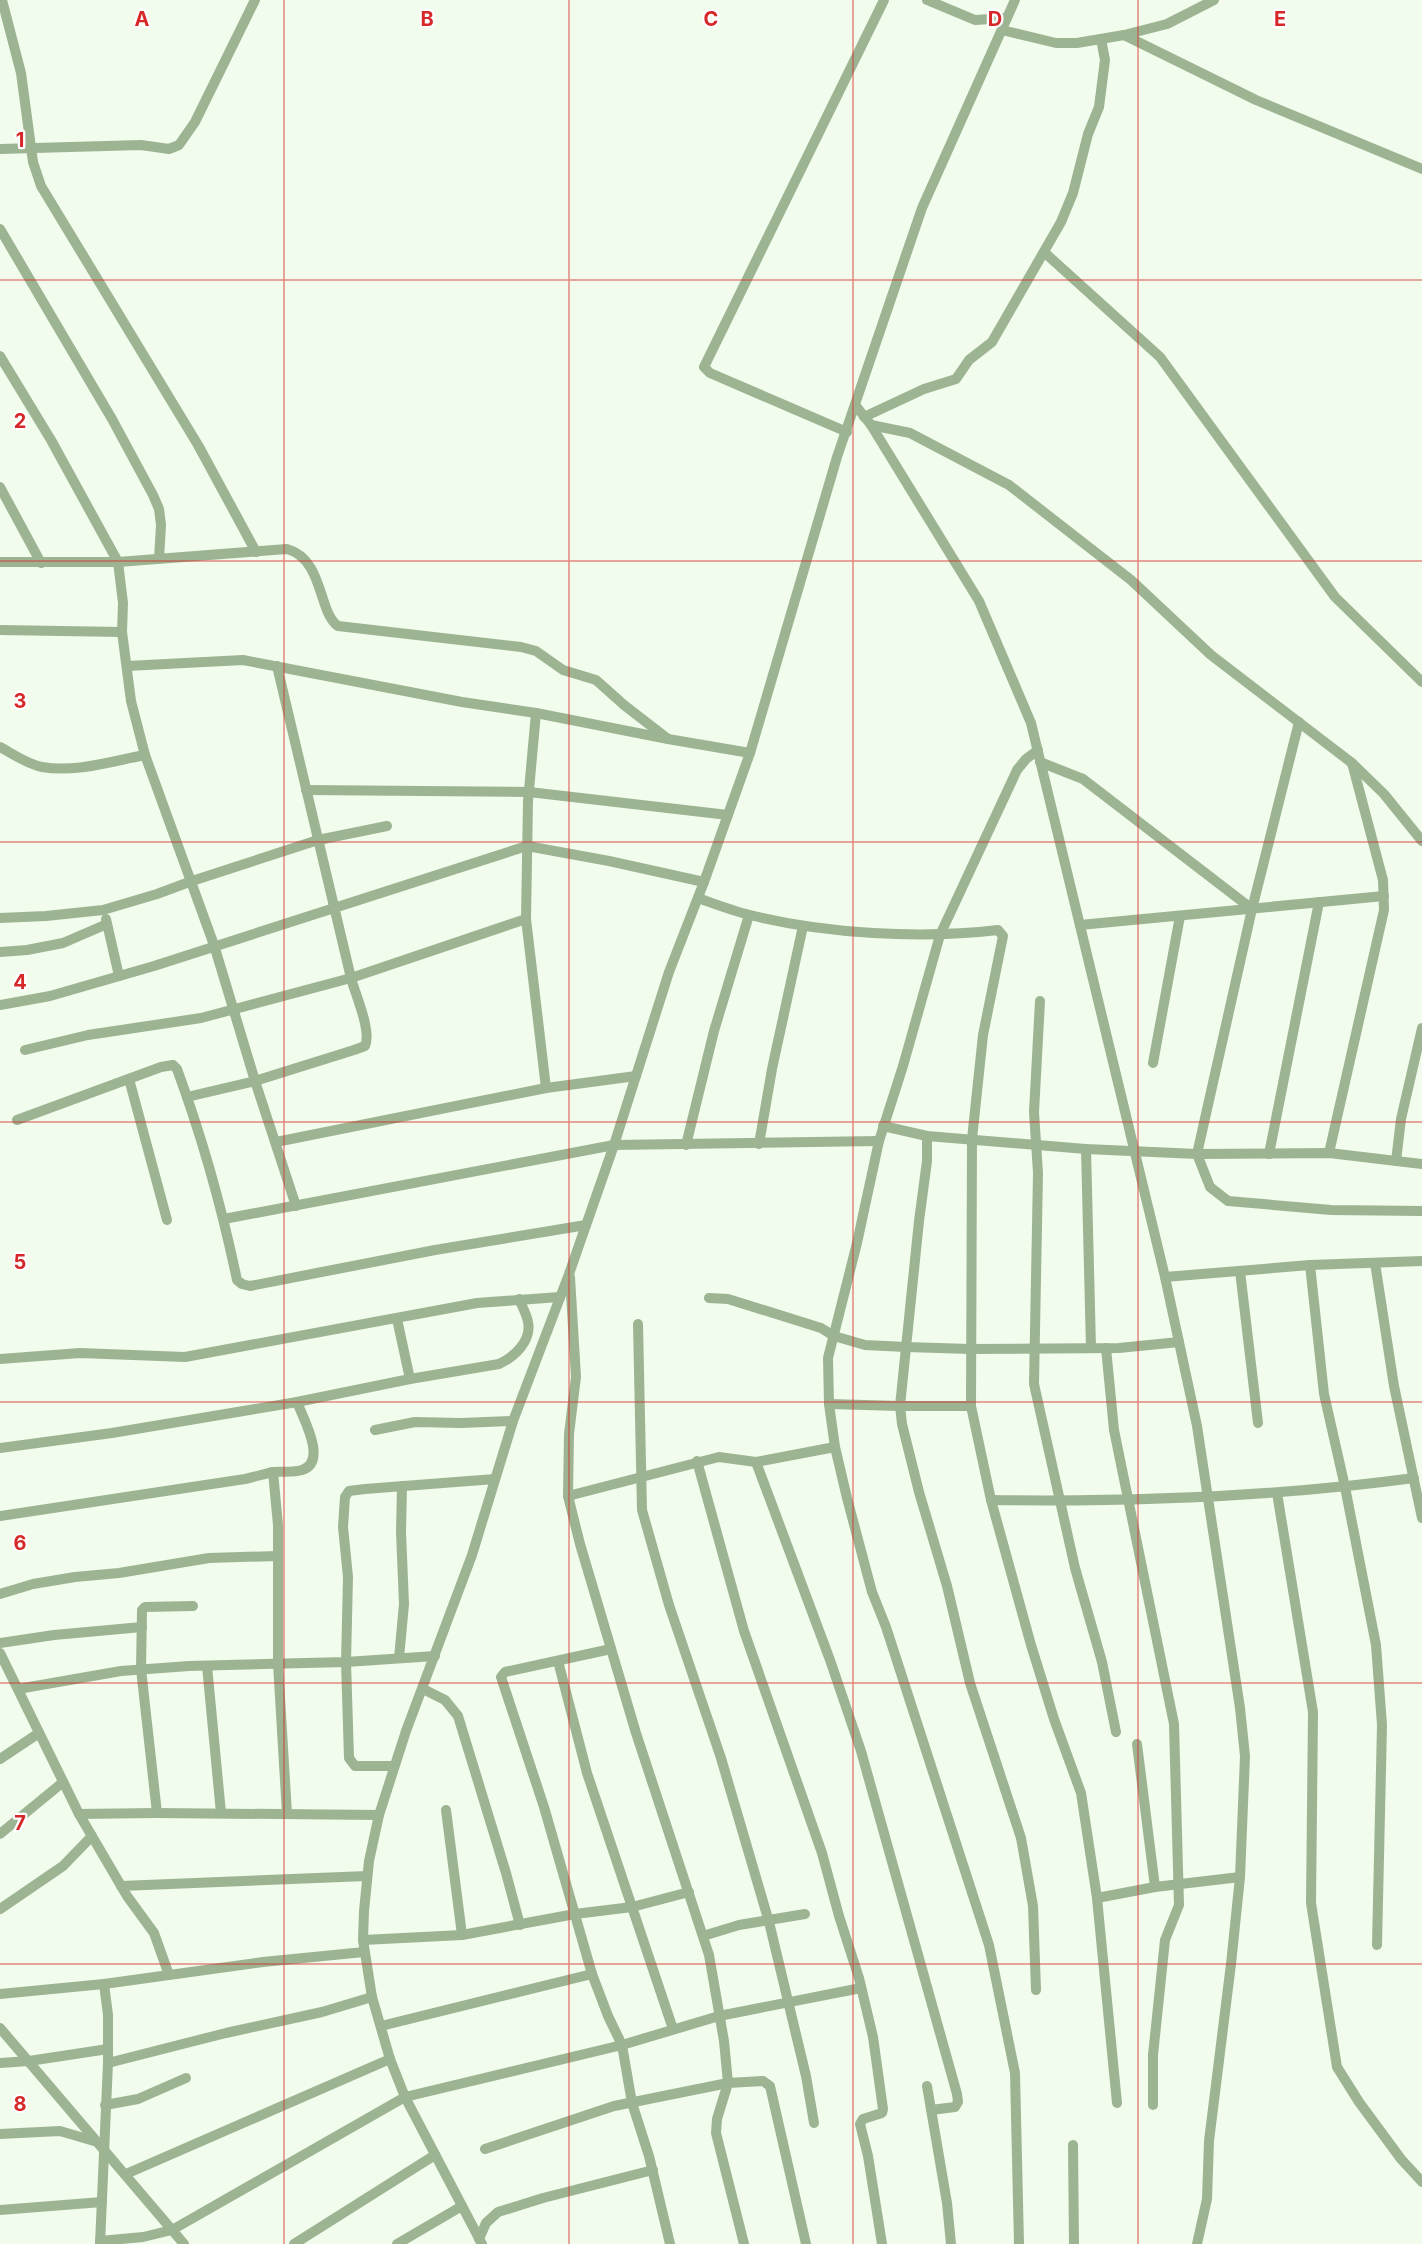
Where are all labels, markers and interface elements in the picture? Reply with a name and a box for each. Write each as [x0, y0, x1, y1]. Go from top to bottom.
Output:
text: A [135, 7, 150, 31]
text: B [420, 7, 434, 31]
text: C [704, 7, 718, 31]
text: D [988, 7, 1002, 31]
text: E [1274, 7, 1286, 31]
text: 1 [16, 128, 24, 152]
text: 2 [14, 409, 26, 433]
text: 3 [14, 689, 26, 713]
text: 4 [13, 970, 27, 994]
text: 5 [14, 1250, 26, 1274]
text: 6 [14, 1531, 27, 1555]
text: 7 [14, 1811, 26, 1835]
text: 8 [13, 2092, 27, 2116]

